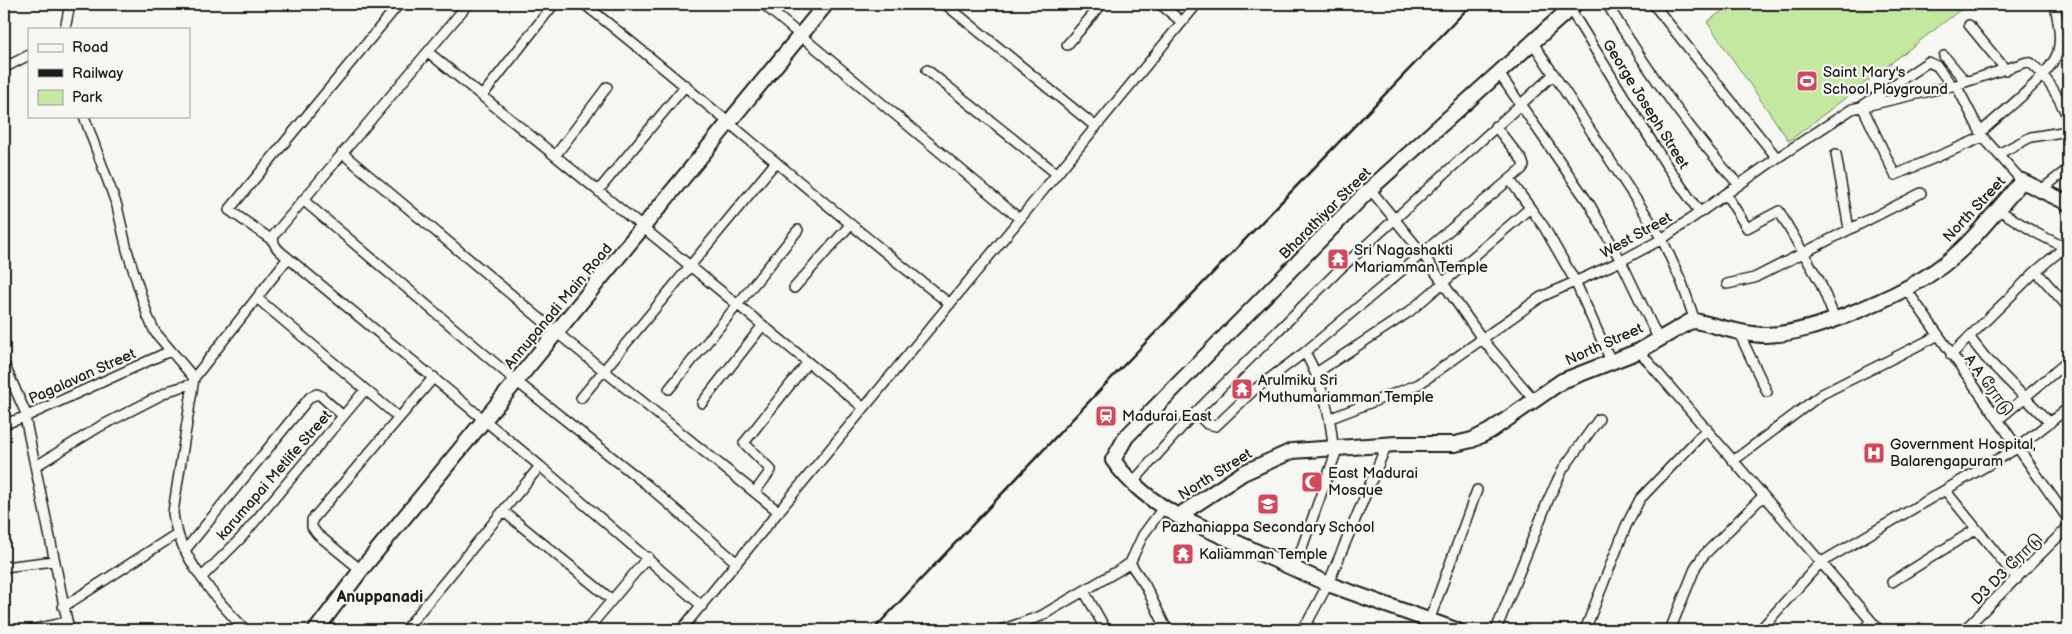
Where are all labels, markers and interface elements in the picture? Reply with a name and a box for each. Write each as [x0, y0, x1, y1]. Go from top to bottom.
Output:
legend [28, 28, 190, 118]
street label: George Joseph Street [1598, 36, 1693, 173]
text: Road [72, 38, 108, 57]
place label: Saint Mary's School Playground [1823, 63, 1948, 99]
text: Railway [72, 64, 123, 83]
sports icon: Saint Mary's School Playground [1795, 69, 1819, 93]
text: Park [72, 88, 103, 107]
street label: Bharathiyar Street [1275, 163, 1376, 263]
street label: North Street [1939, 172, 2010, 246]
street label: West Street [1597, 208, 1676, 263]
street label: Annupanadi Main Road [500, 240, 617, 373]
place label: Sri Nagashakti Mariamman Temple [1354, 241, 1488, 277]
temple icon: Sri Nagashakti Mariamman Temple [1326, 247, 1350, 271]
street label: North Street [1562, 319, 1646, 370]
street label: Pagalavan Street [26, 344, 139, 409]
street label: A A ரோடு [1960, 351, 2017, 420]
place label: Arulmiku Sri Muthumariamman Temple [1258, 371, 1434, 407]
temple icon: Arulmiku Sri Muthumariamman Temple [1230, 377, 1254, 401]
station icon: Madurai East [1094, 404, 1118, 428]
street label: karumapai Metlife Street [213, 406, 336, 544]
place label: Madurai East [1122, 407, 1212, 426]
place label: Government Hospital, Balarengapuram [1890, 435, 2036, 471]
hospital icon: Government Hospital, Balarengapuram [1862, 441, 1886, 465]
street label: North Street [1175, 444, 1256, 505]
place label: East Madurai Mosque [1328, 464, 1418, 500]
mosque icon: East Madurai Mosque [1300, 470, 1324, 494]
school or university icon: Pazhaniappa Secondary School [1256, 492, 1280, 516]
place label: Pazhaniappa Secondary School [1162, 518, 1374, 537]
street label: D3 D3 ரோடு [1968, 530, 2047, 609]
temple icon: Kaliamman Temple [1171, 542, 1195, 566]
place label: Kaliamman Temple [1199, 545, 1327, 564]
district label: Anuppanadi [336, 588, 423, 607]

